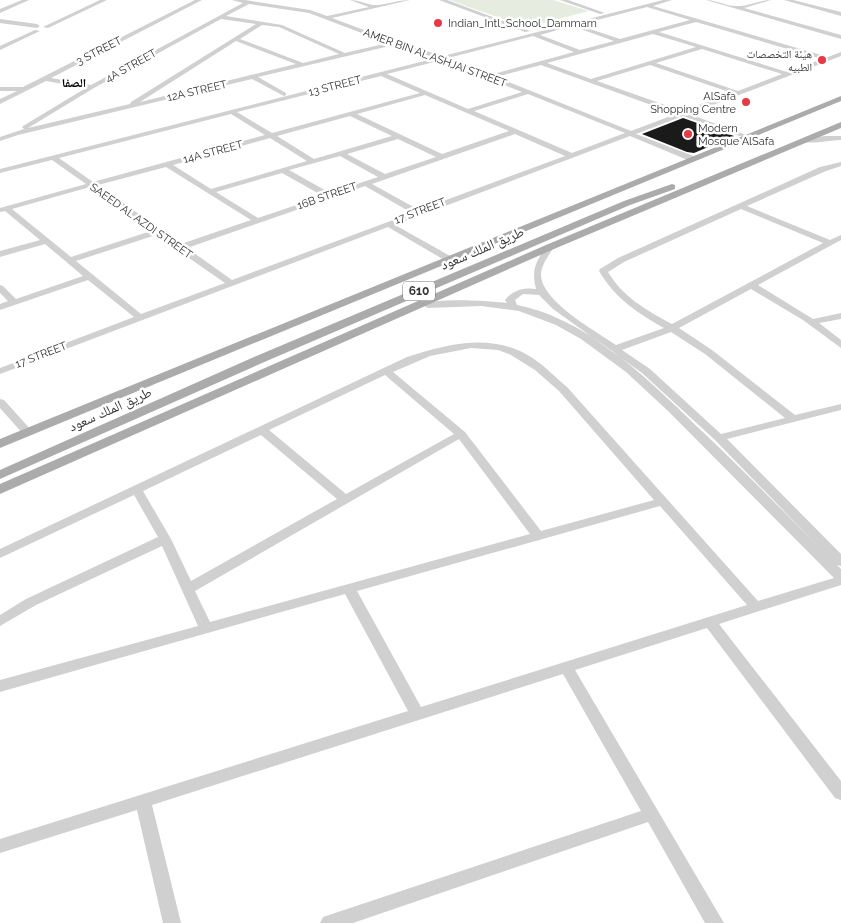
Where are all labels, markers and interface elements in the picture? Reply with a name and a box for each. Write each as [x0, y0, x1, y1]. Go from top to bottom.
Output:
marker: Indian_Intl_School_Dammam [432, 17, 444, 29]
place label: Indian_Intl_School_Dammam [448, 17, 597, 30]
street label: AMER BIN AL ASHJAI STREET [362, 26, 509, 90]
street label: 3 STREET [74, 34, 124, 68]
street label: 4A STREET [103, 46, 159, 85]
place label: هيئة التخصصات الطبيه [747, 48, 812, 74]
marker: هيئة التخصصات الطبيه [816, 54, 828, 66]
street label: 13 STREET [307, 73, 363, 99]
district label: الصفا [62, 76, 86, 90]
street label: 12A STREET [166, 78, 228, 104]
place label: AlSafa Shopping Centre [650, 90, 737, 116]
marker: AlSafa Shopping Centre [740, 96, 752, 108]
place label: Modern Mosque AlSafa [698, 122, 774, 148]
marker: Modern Mosque AlSafa [682, 128, 694, 140]
street label: 14A STREET [182, 138, 245, 166]
street label: 16B STREET [296, 180, 359, 212]
street label: SAEED AL AZDI STREET [87, 181, 195, 262]
street label: 17 STREET [392, 195, 448, 227]
street label: طريق الملك سعود [438, 223, 527, 275]
road number: 610 [403, 282, 435, 300]
street label: 17 STREET [13, 339, 69, 371]
street label: طريق الملك سعود [66, 384, 155, 436]

